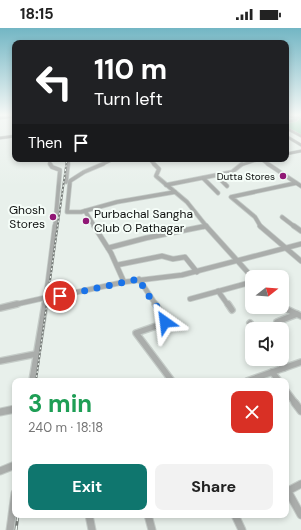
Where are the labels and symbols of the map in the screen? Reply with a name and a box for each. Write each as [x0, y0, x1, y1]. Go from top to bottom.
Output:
place label: Dutta Stores [217, 170, 275, 183]
marker: Dutta Stores [278, 171, 288, 181]
place label: Ghosh Stores [9, 202, 45, 232]
place label: Purbachal Sangha Club O Pathagar [94, 206, 193, 236]
marker: Ghosh Stores [48, 212, 58, 222]
marker: Purbachal Sangha Club O Pathagar [81, 216, 91, 226]
north arrow [245, 270, 289, 314]
pin [43, 279, 77, 313]
position arrow [144, 301, 186, 343]

